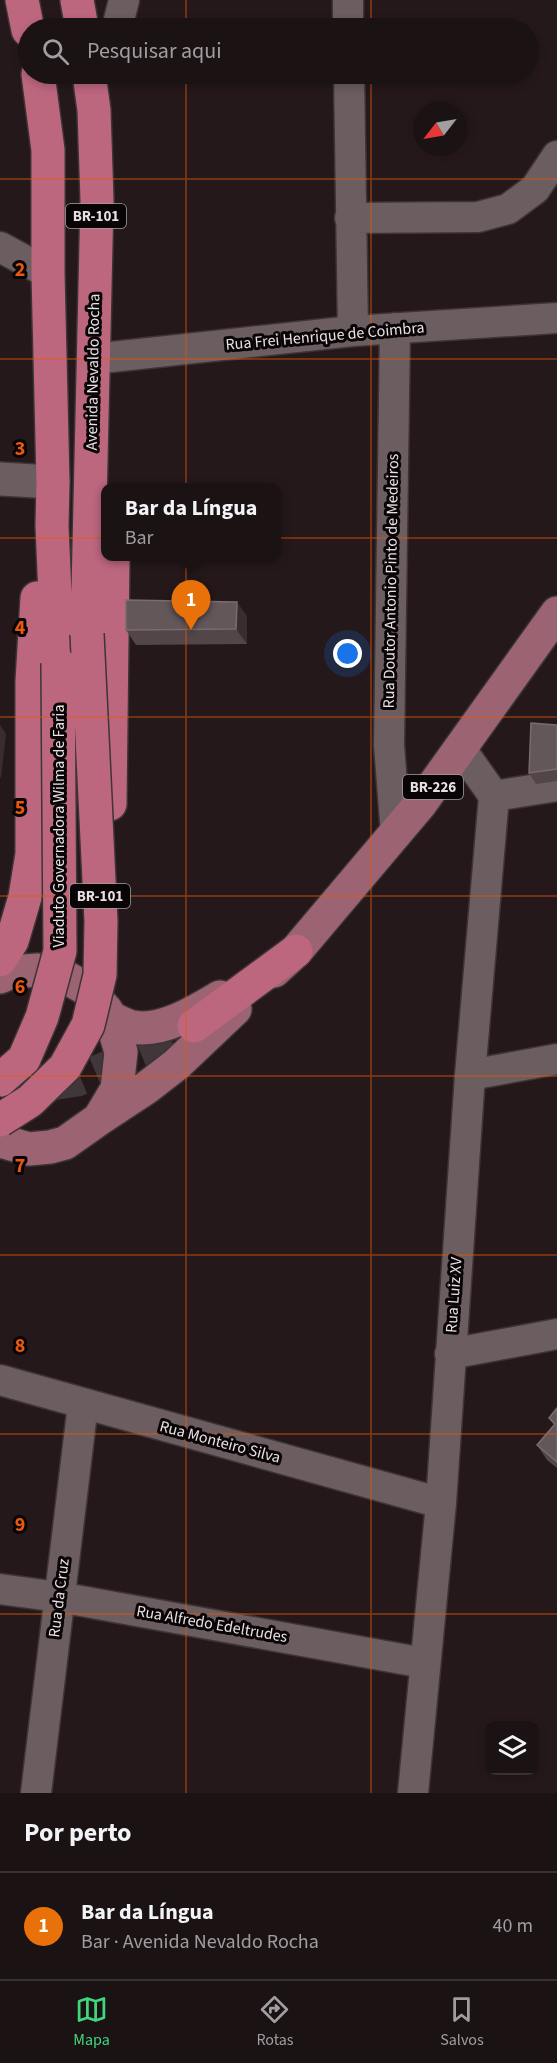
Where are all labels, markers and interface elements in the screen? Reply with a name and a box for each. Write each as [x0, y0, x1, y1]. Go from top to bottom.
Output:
search box [18, 18, 539, 84]
icon: search [39, 35, 72, 68]
text: Pesquisar aqui [87, 35, 222, 67]
north arrow [413, 102, 467, 156]
road number: BR-101 [66, 204, 126, 228]
text: 2 [15, 256, 25, 284]
street label: Avenida Nevaldo Rocha [81, 293, 105, 451]
street label: Rua Frei Henrique de Coimbra [225, 316, 425, 356]
text: 3 [15, 435, 25, 463]
street label: Rua Doutor Antonio Pinto de Medeiros [378, 453, 404, 708]
popup [101, 483, 281, 561]
text: Bar da Língua [125, 492, 257, 524]
text: Bar [125, 524, 154, 552]
pin: 1 [172, 580, 210, 630]
text: 4 [15, 614, 26, 642]
your location [333, 639, 362, 668]
street label: Viaduto Governadora Wilma de Faria [48, 704, 70, 948]
road number: BR-226 [403, 775, 463, 799]
text: 5 [15, 794, 25, 822]
road number: BR-101 [70, 884, 130, 908]
text: 6 [15, 973, 25, 1001]
text: 7 [15, 1152, 25, 1180]
street label: Rua Luiz XV [440, 1256, 468, 1334]
text: 8 [15, 1332, 25, 1360]
street label: Rua Monteiro Silva [157, 1415, 283, 1469]
text: 9 [15, 1511, 25, 1539]
street label: Rua da Cruz [43, 1557, 75, 1639]
street label: Rua Alfredo Edeltrudes [135, 1600, 290, 1648]
map controls [485, 1721, 539, 1775]
button: layers [485, 1721, 539, 1775]
text: Por perto [24, 1814, 132, 1851]
text: Bar da Língua [81, 1896, 214, 1928]
text: 1 [38, 1912, 49, 1940]
text: 40 m [493, 1912, 533, 1940]
text: Bar · Avenida Nevaldo Rocha [81, 1928, 319, 1956]
tab: Mapa [73, 1993, 110, 2051]
tab: Rotas [256, 1993, 294, 2051]
tab: Salvos [440, 1993, 484, 2051]

